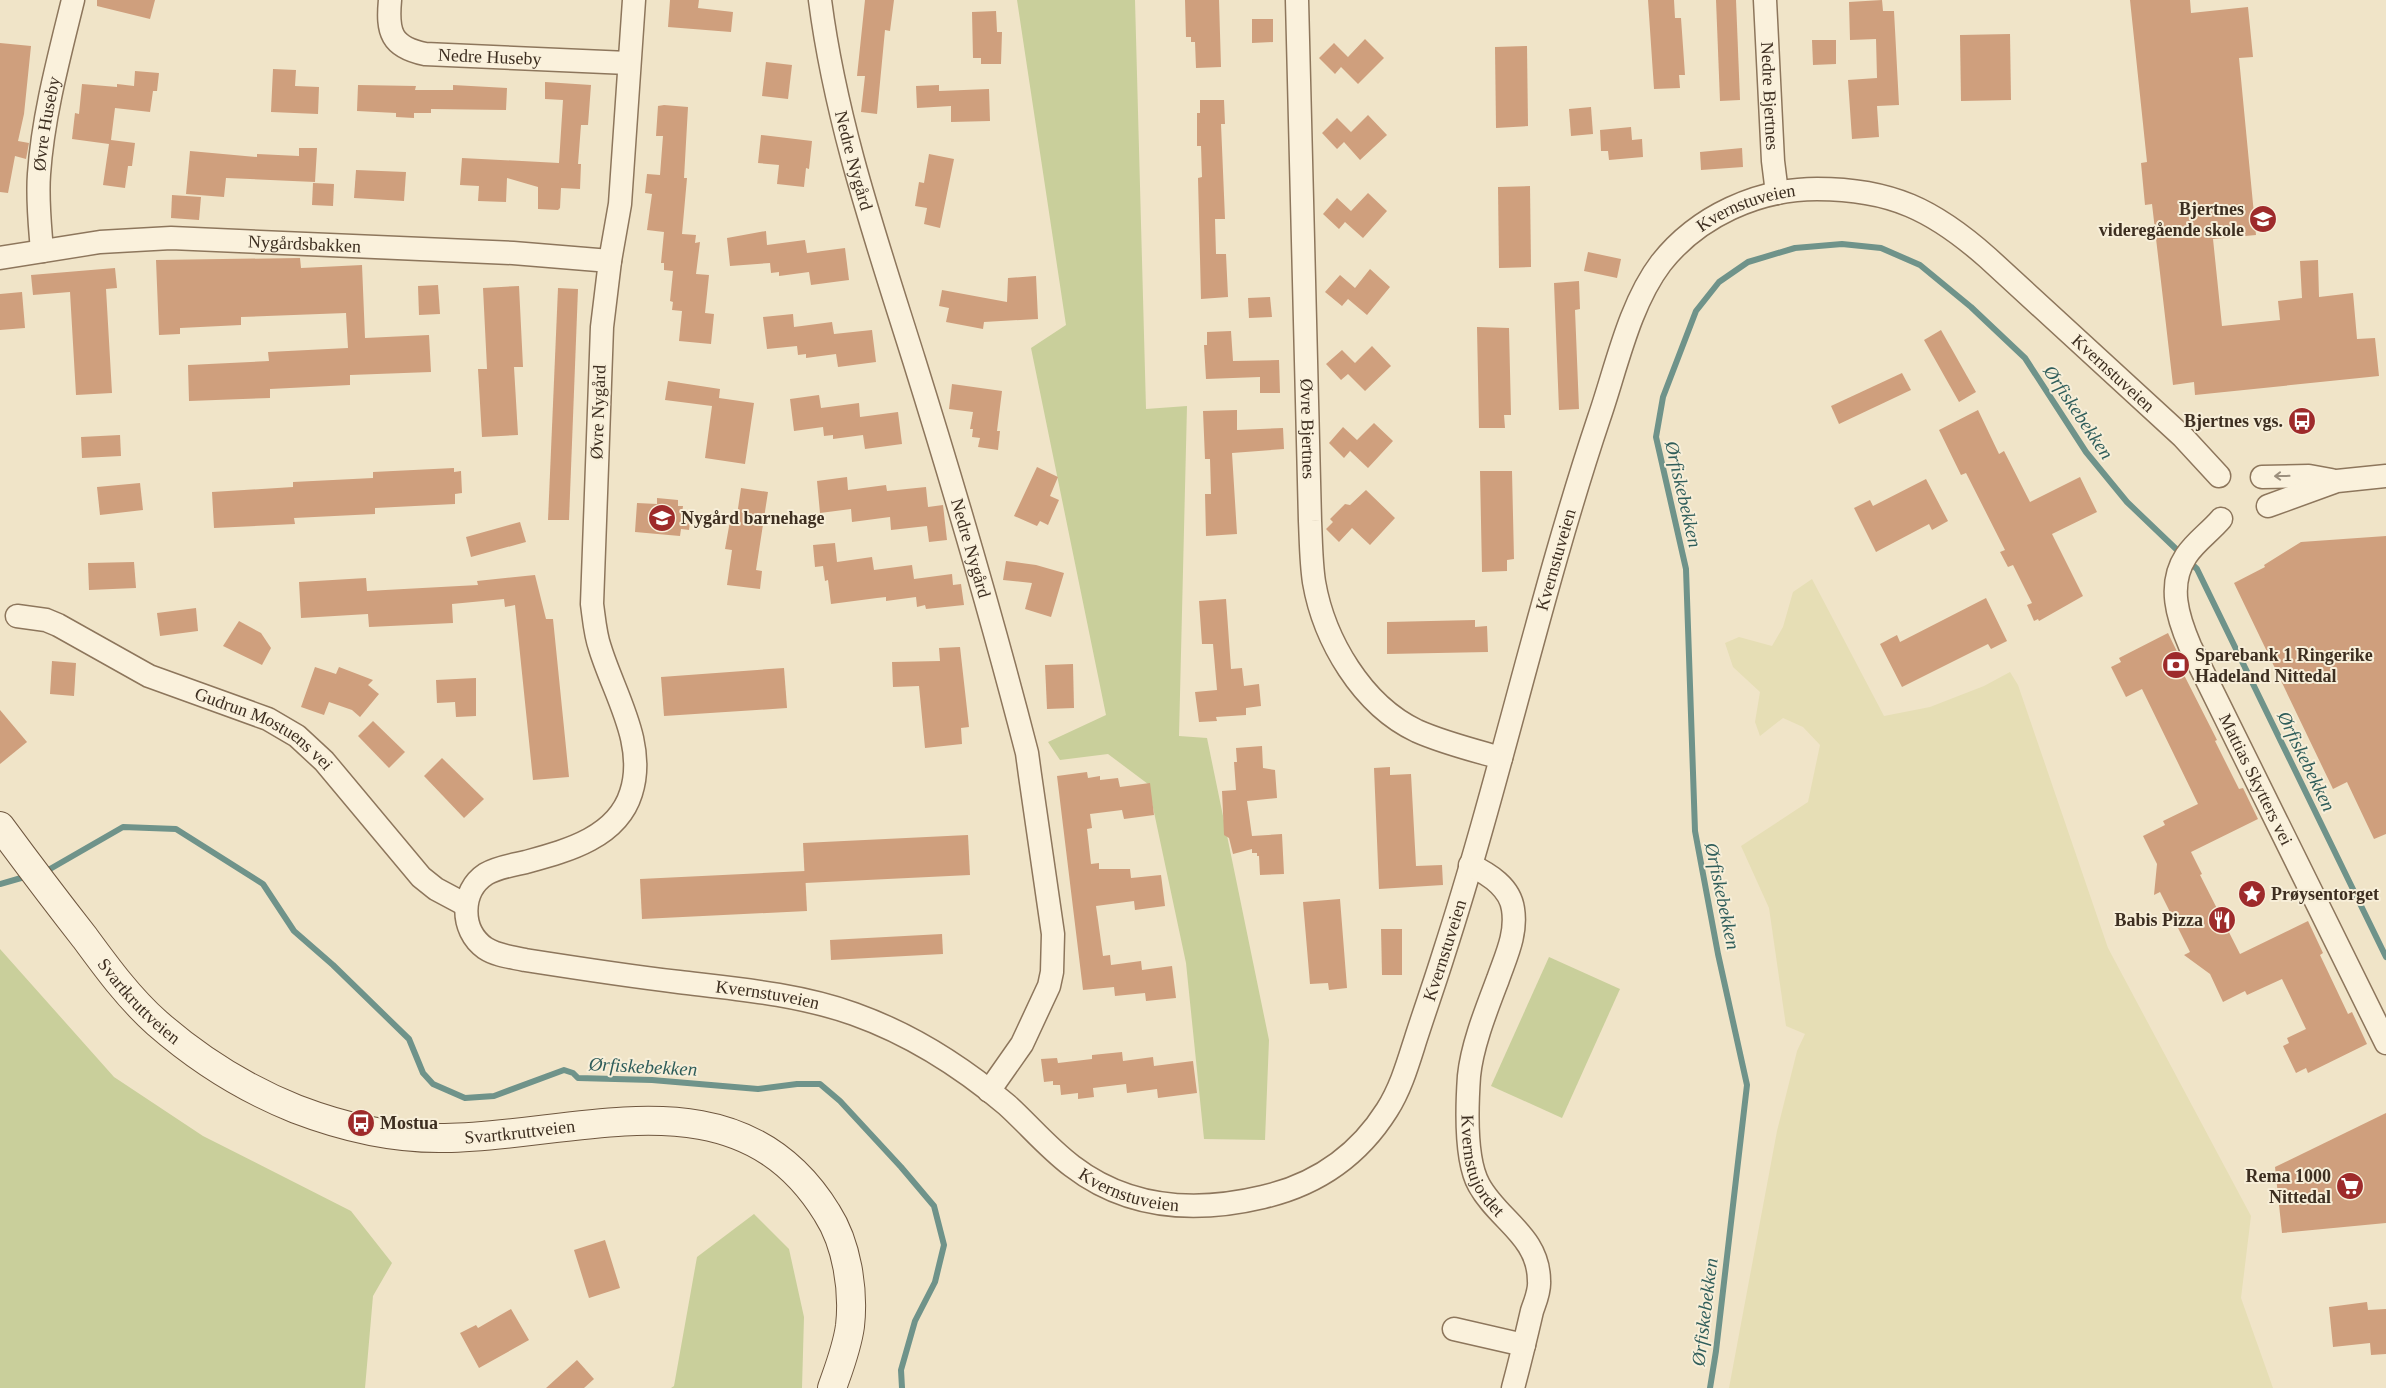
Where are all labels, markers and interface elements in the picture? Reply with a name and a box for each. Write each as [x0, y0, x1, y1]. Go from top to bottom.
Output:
street label: Nedre Bjertnes [1757, 41, 1782, 151]
street label: Nedre Huseby [438, 45, 542, 69]
street label: Øvre Huseby [29, 75, 64, 172]
street label: Nedre Nygård [831, 108, 877, 213]
street label: Kvernstuveien [1693, 180, 1797, 236]
place label: Bjertnes videregående skole [2099, 199, 2244, 240]
school or university icon: Bjertnes videregående skole [2248, 204, 2278, 234]
street label: Nygårdsbakken [248, 231, 361, 256]
street label: Kvernstuveien [2068, 330, 2159, 416]
water label: Ørfiskebekken [2039, 361, 2118, 463]
street label: Øvre Nygård [586, 364, 610, 460]
street label: Øvre Bjertnes [1296, 378, 1319, 479]
bus stop icon: Bjertnes vgs. [2287, 406, 2317, 436]
place label: Bjertnes vgs. [2184, 411, 2283, 431]
water label: Ørfiskebekken [1661, 438, 1706, 549]
one-way arrow [2274, 472, 2290, 481]
street label: Nedre Nygård [947, 496, 995, 600]
school or university icon: Nygård barnehage [647, 503, 677, 533]
street label: Kvernstuveien [1532, 506, 1580, 613]
place label: Nygård barnehage [681, 508, 825, 528]
place label: Sparebank 1 Ringerike Hadeland Nittedal [2195, 645, 2373, 686]
bank icon: Sparebank 1 Ringerike Hadeland Nittedal [2161, 650, 2191, 680]
street label: Gudrun Mostuens vei [192, 683, 337, 774]
water label: Ørfiskebekken [2273, 707, 2340, 815]
street label: Mattias Skytters vei [2215, 710, 2297, 849]
water label: Ørfiskebekken [1701, 840, 1744, 951]
place icon: Prøysentorget [2237, 879, 2267, 909]
place label: Prøysentorget [2271, 884, 2379, 904]
street label: Kvernstuveien [1419, 897, 1470, 1003]
restaurant icon: Babis Pizza [2207, 905, 2237, 935]
place label: Babis Pizza [2115, 910, 2203, 930]
street label: Svartkruttveien [94, 954, 184, 1048]
street label: Kvernstuveien [715, 976, 822, 1013]
water label: Ørfiskebekken [587, 1053, 698, 1080]
bus stop icon: Mostua [346, 1108, 376, 1138]
place label: Mostua [380, 1113, 438, 1133]
street label: Kvernstujordet [1458, 1114, 1509, 1221]
street label: Svartkruttveien [464, 1116, 576, 1147]
street label: Kvernstuveien [1075, 1164, 1180, 1215]
place label: Rema 1000 Nittedal [2246, 1166, 2331, 1207]
supermarket icon: Rema 1000 Nittedal [2335, 1171, 2365, 1201]
water label: Ørfiskebekken [1687, 1257, 1722, 1368]

